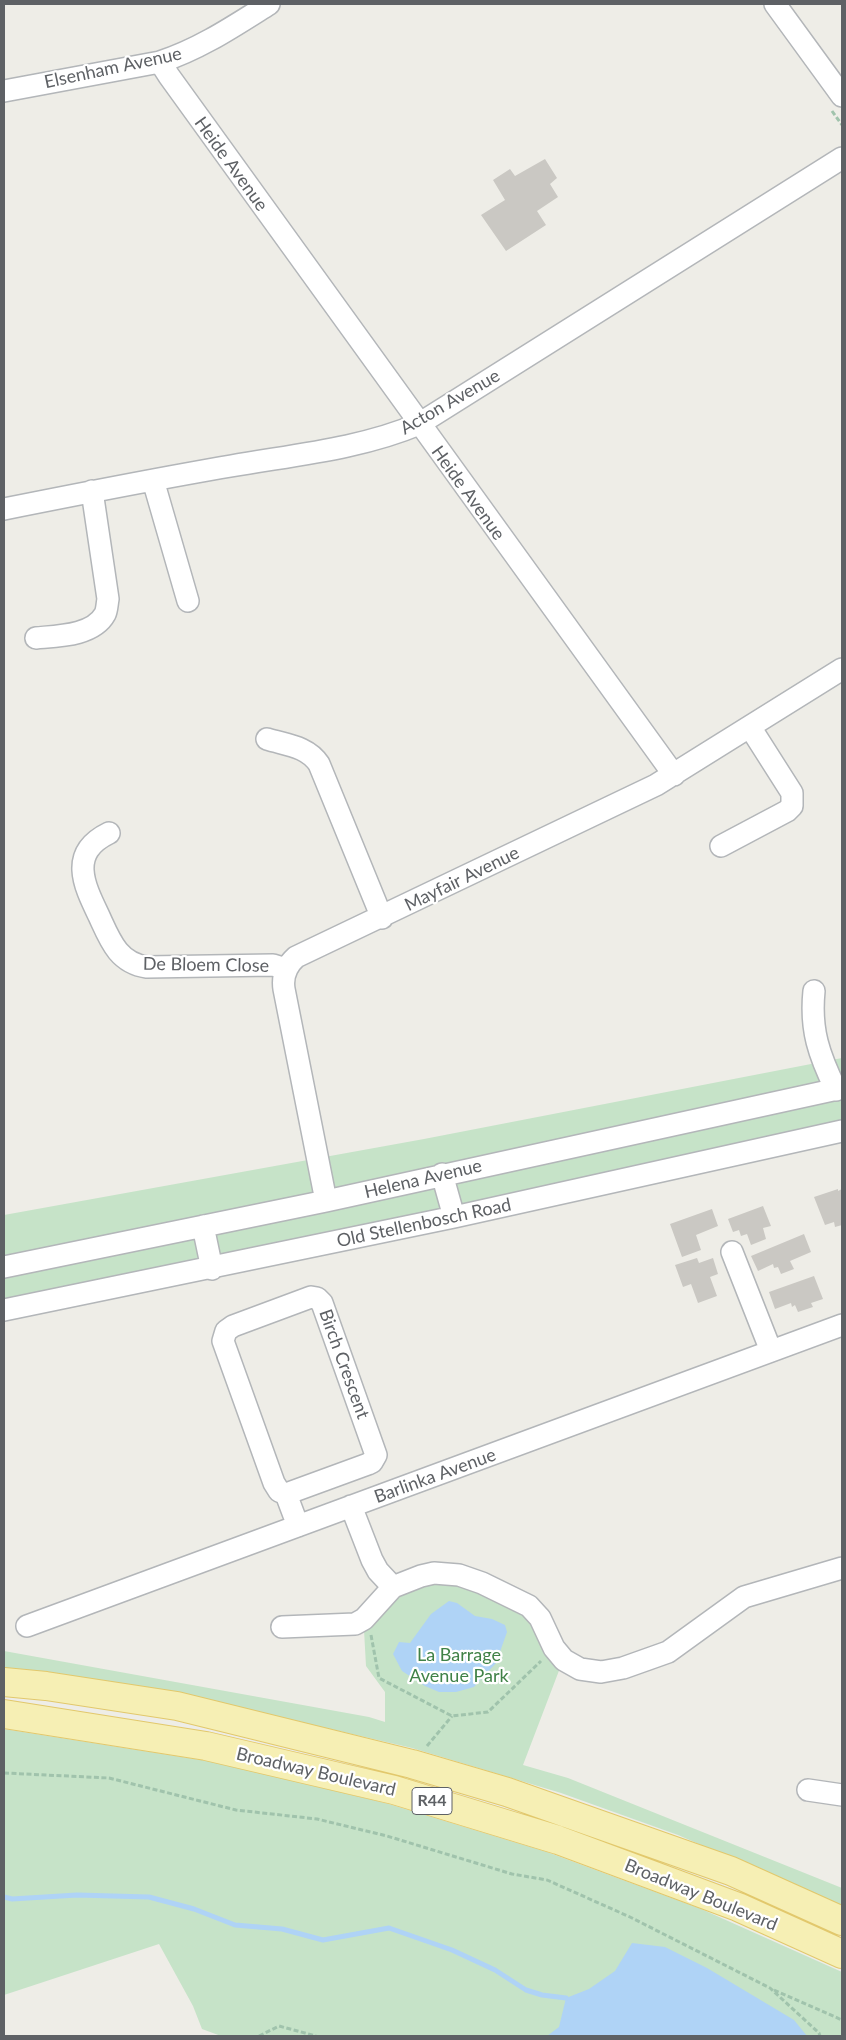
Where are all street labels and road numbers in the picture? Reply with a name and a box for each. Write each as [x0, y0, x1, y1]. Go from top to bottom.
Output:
street label: Elsenham Avenue [42, 43, 184, 93]
street label: Heide Avenue [190, 113, 272, 215]
street label: Acton Avenue [396, 365, 504, 439]
street label: Heide Avenue [427, 442, 509, 544]
street label: Mayfair Avenue [401, 842, 523, 916]
street label: De Bloem Close [143, 953, 269, 977]
street label: Helena Avenue [362, 1155, 484, 1203]
street label: Old Stellenbosch Road [335, 1194, 513, 1252]
street label: Birch Crescent [314, 1306, 374, 1422]
street label: Barlinka Avenue [371, 1444, 499, 1508]
street label: Broadway Boulevard [234, 1743, 398, 1801]
road number: R44 [412, 1788, 452, 1814]
street label: Broadway Boulevard [621, 1854, 781, 1936]

